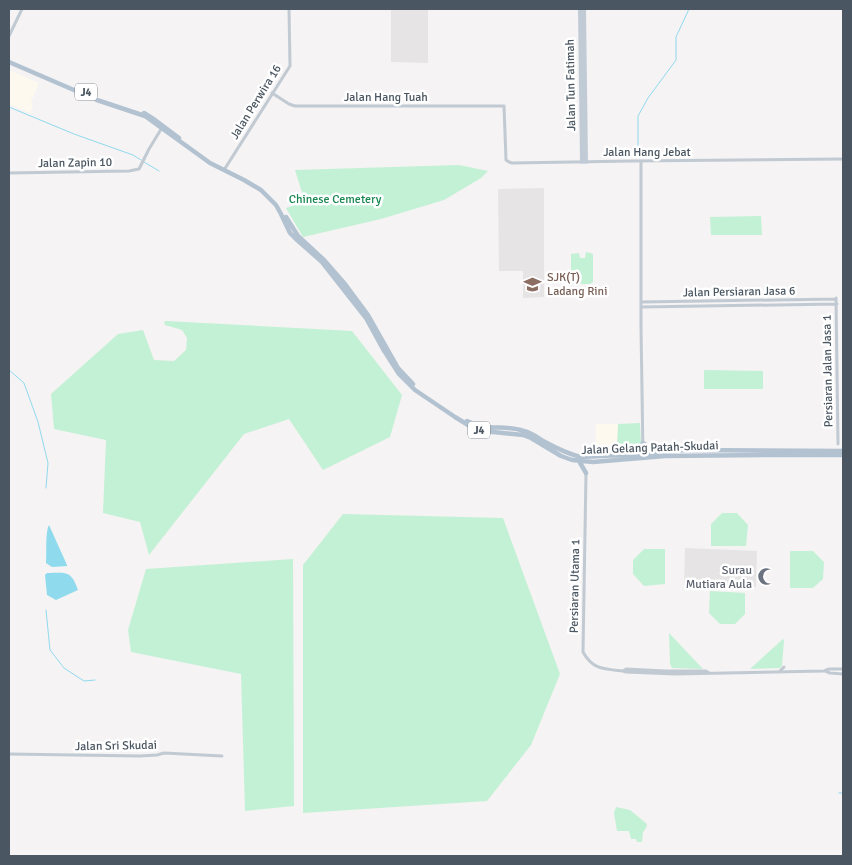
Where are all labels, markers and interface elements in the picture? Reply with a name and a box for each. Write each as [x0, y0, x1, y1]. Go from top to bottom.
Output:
street label: Jalan Tun Fatimah [563, 39, 579, 131]
street label: Jalan Perwira 16 [227, 62, 285, 142]
road number: J4 [75, 84, 97, 100]
street label: Jalan Hang Tuah [344, 90, 428, 105]
street label: Jalan Hang Jebat [603, 145, 691, 160]
street label: Jalan Zapin 10 [38, 155, 112, 171]
park label: Chinese Cemetery [289, 192, 382, 207]
place label: SJK(T) Ladang Rini [547, 270, 607, 299]
school or university icon: SJK(T) Ladang Rini [523, 274, 543, 294]
street label: Jalan Persiaran Jasa 6 [683, 284, 795, 300]
street label: Persiaran Jalan Jasa 1 [820, 315, 836, 427]
road number: J4 [468, 422, 490, 438]
street label: Jalan Gelang Patah-Skudai [581, 438, 719, 458]
street label: Persiaran Utama 1 [567, 539, 583, 633]
place label: Surau Mutiara Aula [686, 563, 752, 592]
mosque icon: Surau Mutiara Aula [756, 567, 776, 587]
street label: Jalan Sri Skudai [75, 738, 157, 754]

